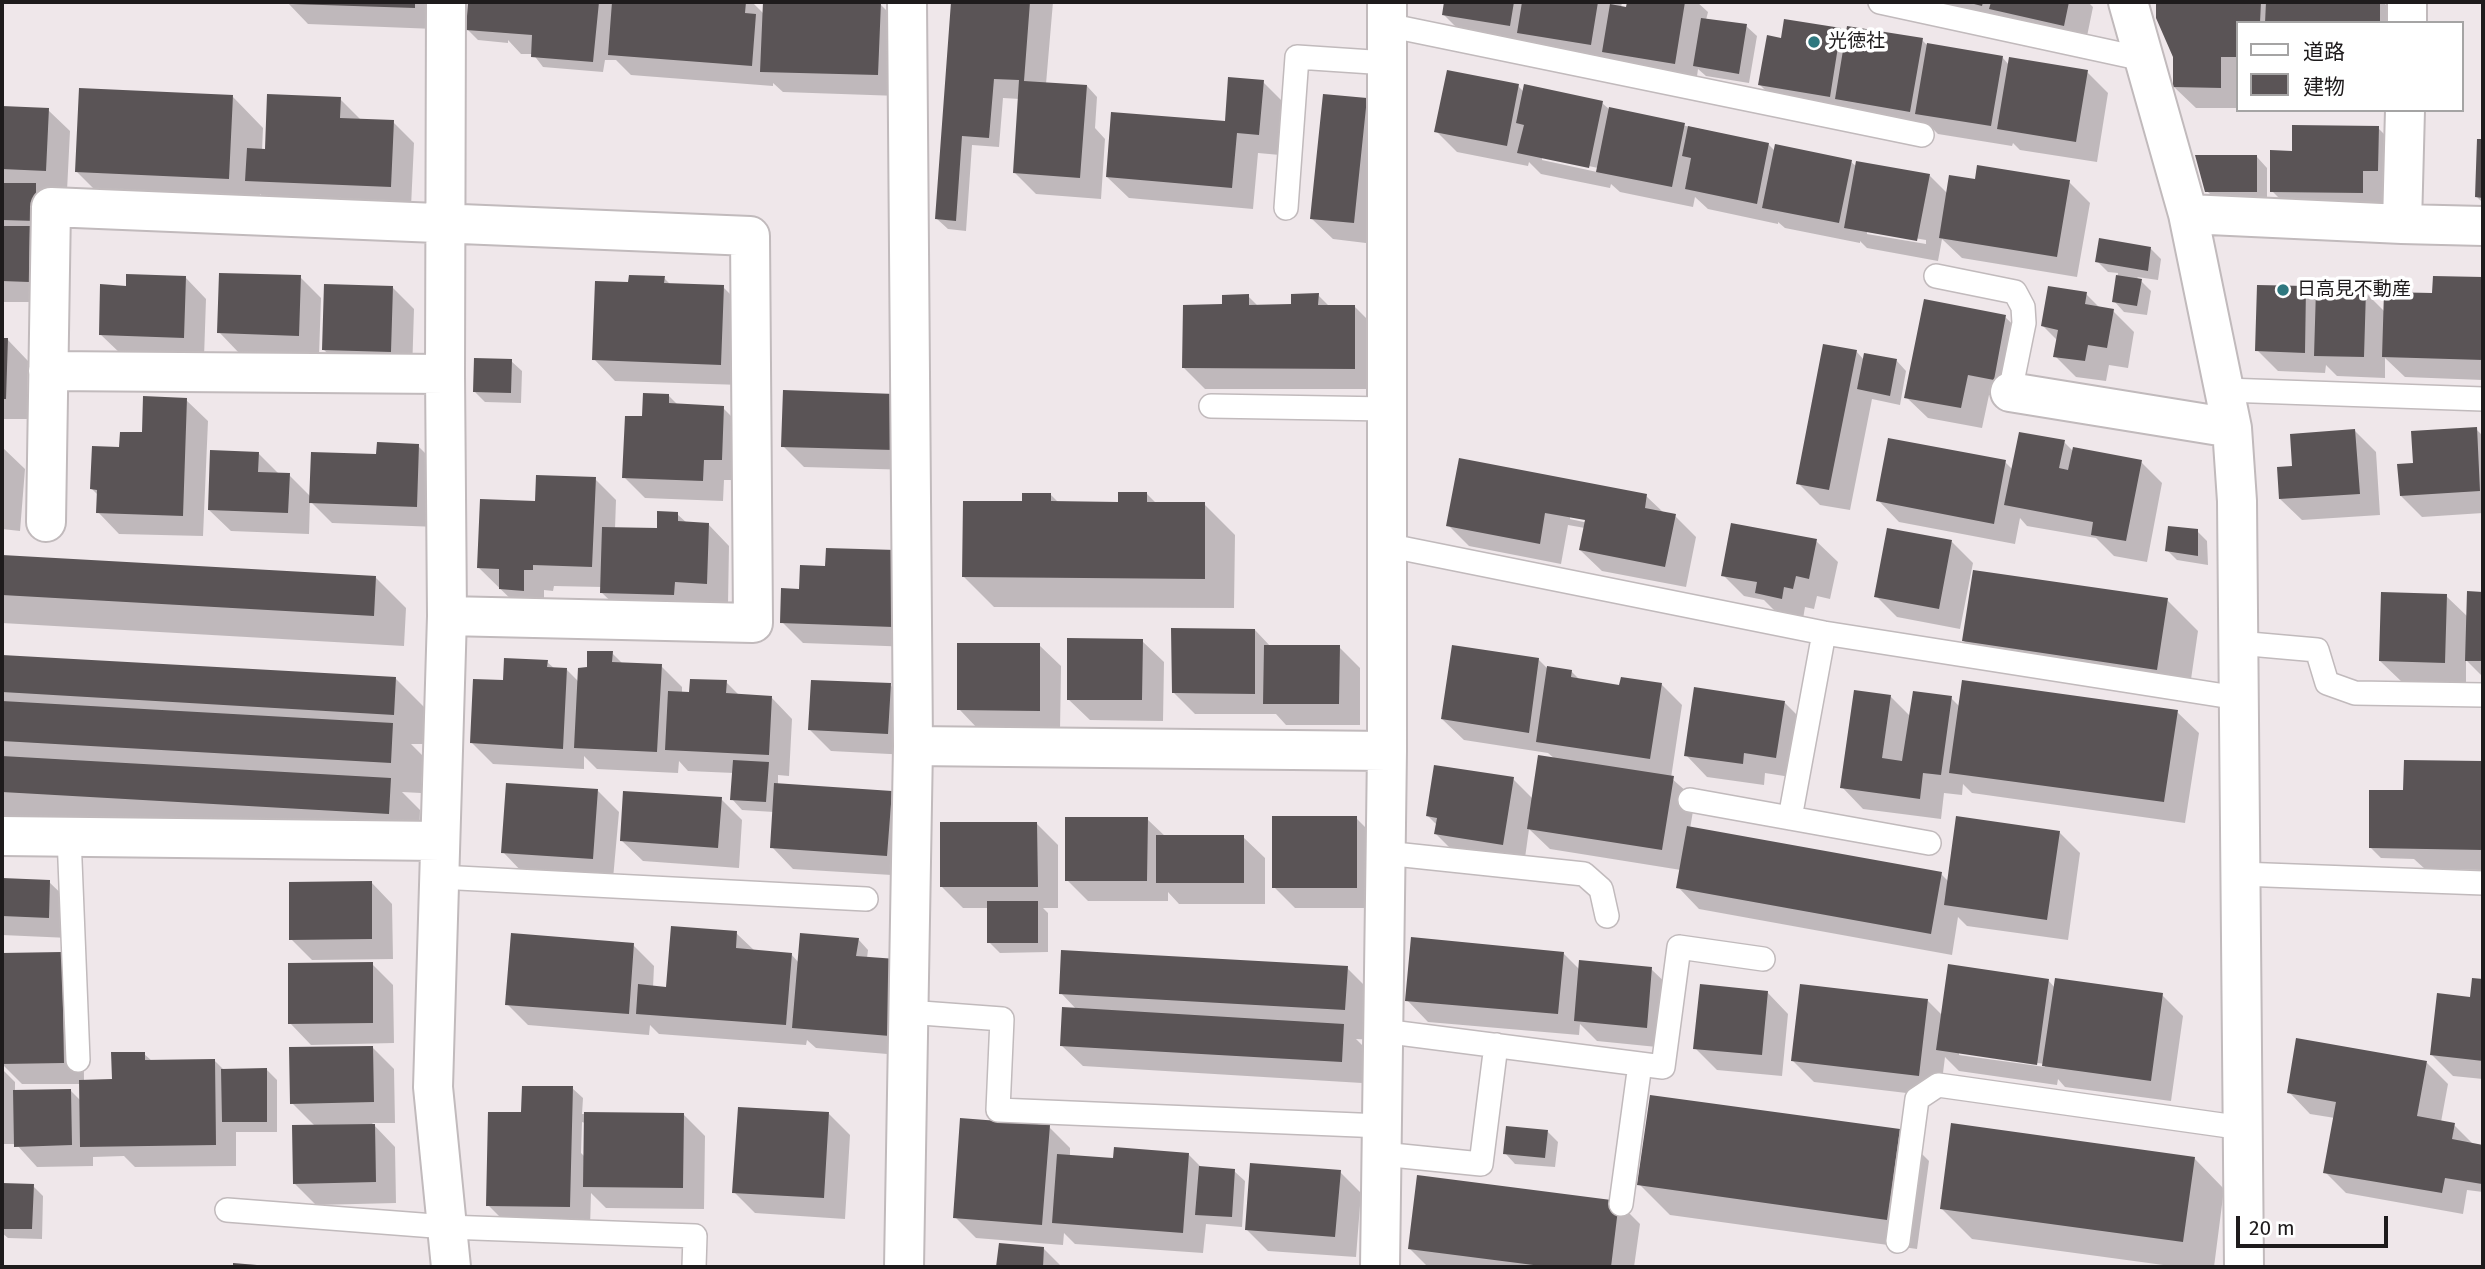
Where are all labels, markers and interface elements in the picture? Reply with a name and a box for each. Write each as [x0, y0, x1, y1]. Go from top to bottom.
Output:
legend [2236, 21, 2464, 112]
place label: 光徳社 [1828, 31, 1885, 53]
marker: 光徳社 [1806, 34, 1822, 50]
text: 道路 [2303, 39, 2345, 65]
text: 建物 [2303, 74, 2345, 100]
place label: 日高見不動産 [2297, 279, 2411, 301]
marker: 日高見不動産 [2275, 282, 2291, 298]
scale bar [2240, 1202, 2392, 1246]
text: 20 m [2249, 1215, 2295, 1241]

